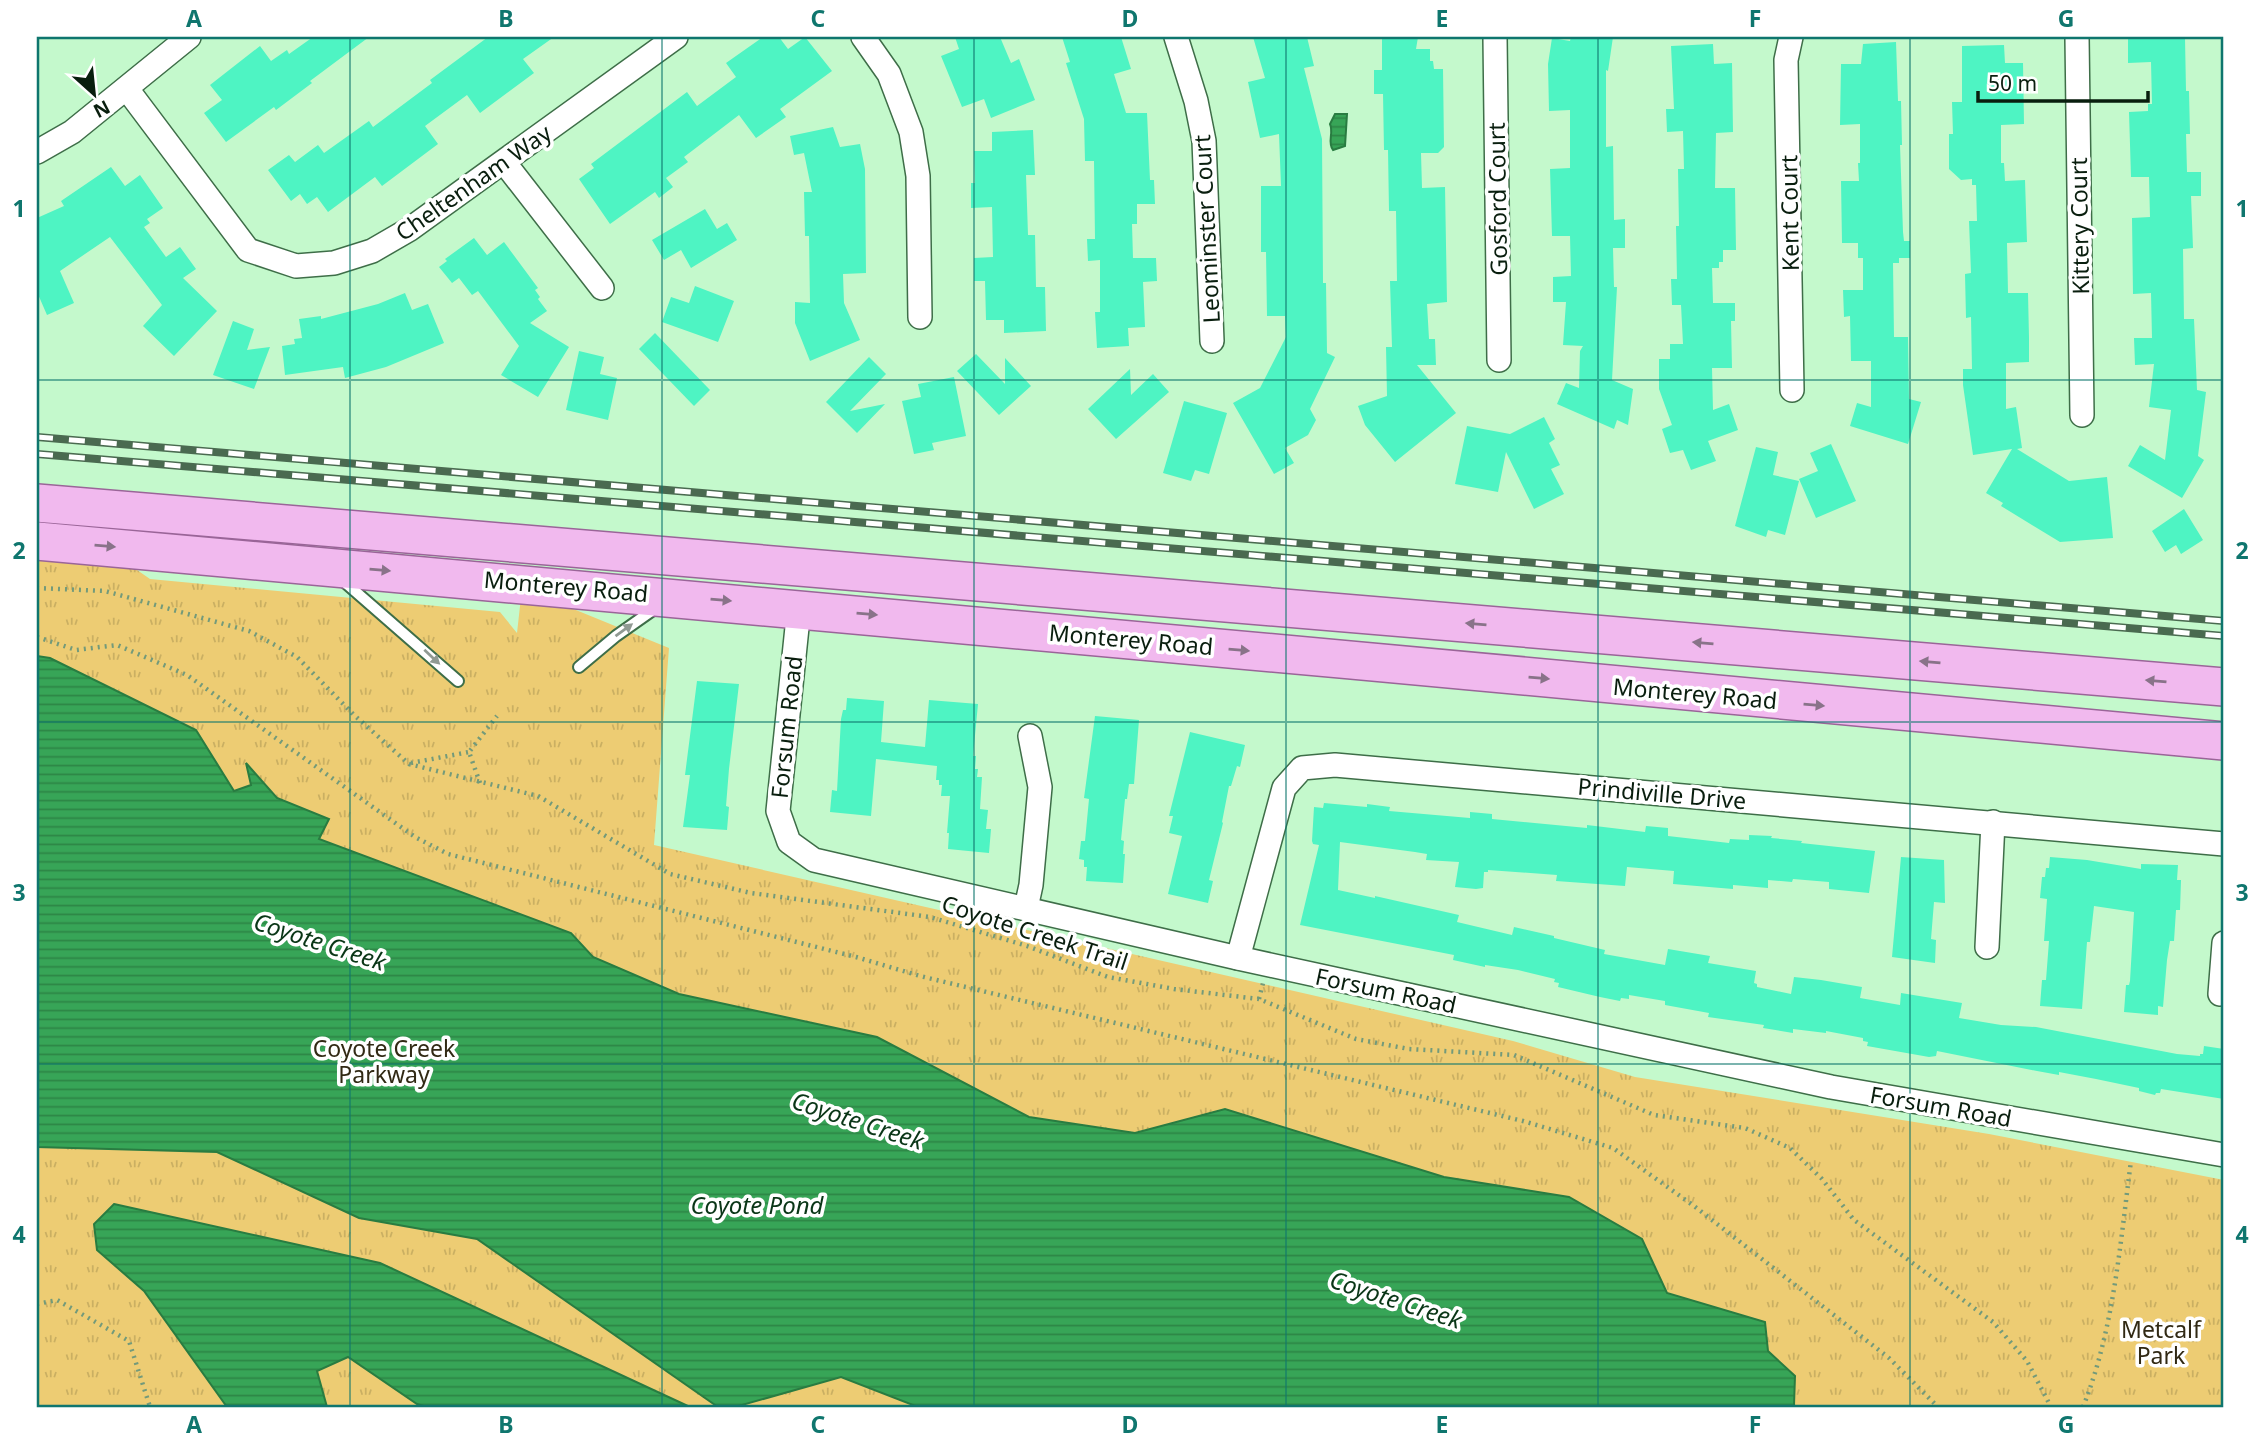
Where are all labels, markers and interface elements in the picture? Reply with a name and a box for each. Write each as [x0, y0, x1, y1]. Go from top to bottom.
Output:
text: A [186, 2, 202, 34]
text: B [498, 2, 514, 34]
text: C [811, 2, 826, 34]
text: D [1122, 2, 1138, 34]
text: E [1436, 2, 1448, 34]
text: F [1749, 2, 1761, 34]
text: G [2058, 2, 2074, 34]
north arrow [60, 60, 130, 130]
scale bar [1978, 60, 2147, 104]
text: 50 m [1988, 69, 2037, 97]
text: N [89, 94, 115, 124]
street label: Cheltenham Way [389, 116, 557, 248]
street label: Gosford Court [1480, 122, 1514, 276]
street label: Leominster Court [1185, 134, 1227, 324]
street label: Kent Court [1772, 155, 1806, 271]
street label: Kittery Court [2062, 157, 2096, 295]
text: 1 [12, 192, 26, 224]
text: 1 [2235, 192, 2249, 224]
text: 2 [12, 534, 26, 566]
text: 2 [2235, 534, 2249, 566]
one-way arrow [94, 541, 116, 552]
street label: Monterey Road [483, 563, 649, 609]
one-way arrow [369, 565, 391, 576]
one-way arrow [710, 595, 732, 606]
one-way arrow [856, 609, 878, 620]
street label: Monterey Road [1048, 616, 1214, 662]
one-way arrow [1465, 618, 1487, 629]
one-way arrow [615, 623, 633, 637]
one-way arrow [1692, 637, 1714, 648]
one-way arrow [1229, 645, 1251, 656]
one-way arrow [423, 649, 441, 665]
street label: Forsum Road [763, 654, 809, 800]
one-way arrow [1918, 656, 1940, 667]
street label: Monterey Road [1612, 670, 1778, 716]
one-way arrow [1528, 673, 1550, 684]
one-way arrow [2145, 675, 2167, 686]
one-way arrow [1804, 699, 1826, 710]
street label: Prindiville Drive [1576, 770, 1748, 816]
text: 3 [12, 876, 26, 908]
text: 3 [2235, 876, 2249, 908]
street label: Coyote Creek Trail [938, 887, 1132, 977]
water label: Coyote Creek [250, 904, 391, 978]
street label: Forsum Road [1313, 959, 1459, 1021]
park label: Coyote Creek Parkway [313, 1032, 456, 1090]
street label: Forsum Road [1868, 1078, 2014, 1134]
water label: Coyote Creek [788, 1083, 929, 1157]
water label: Coyote Pond [691, 1188, 825, 1221]
text: 4 [12, 1218, 26, 1250]
text: 4 [2235, 1218, 2249, 1250]
water label: Coyote Creek [1326, 1262, 1467, 1336]
park label: Metcalf Park [2121, 1313, 2202, 1371]
text: A [186, 1408, 202, 1440]
text: B [498, 1408, 514, 1440]
text: C [811, 1408, 826, 1440]
text: D [1122, 1408, 1138, 1440]
text: E [1436, 1408, 1448, 1440]
text: F [1749, 1408, 1761, 1440]
text: G [2058, 1408, 2074, 1440]

